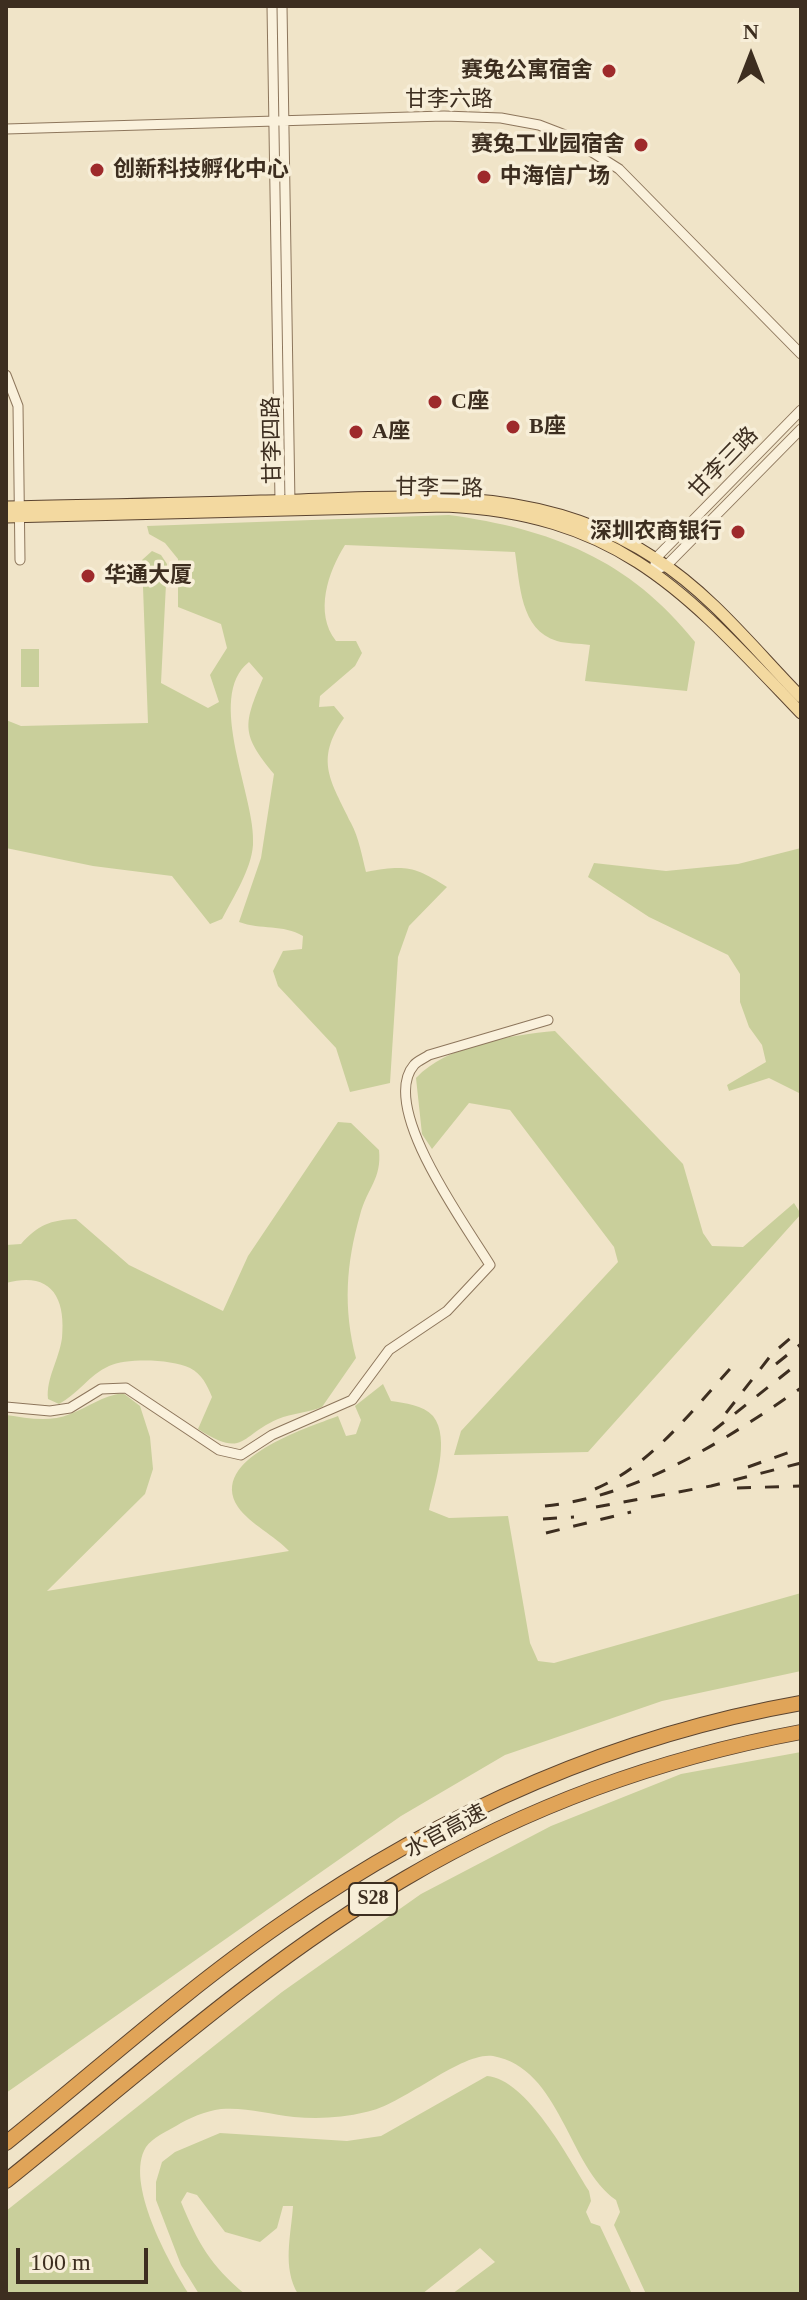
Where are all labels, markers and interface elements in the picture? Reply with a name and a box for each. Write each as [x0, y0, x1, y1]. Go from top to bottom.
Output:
north arrow [711, 16, 791, 96]
text: N [743, 19, 759, 44]
place label: 赛兔公寓宿舍 [461, 58, 593, 84]
marker: 赛兔公寓宿舍 [600, 62, 618, 80]
street label: 甘李六路 [405, 87, 493, 113]
place label: 赛兔工业园宿舍 [471, 132, 625, 158]
marker: 赛兔工业园宿舍 [632, 136, 650, 154]
place label: 创新科技孵化中心 [113, 157, 289, 183]
marker: 创新科技孵化中心 [88, 161, 106, 179]
place label: 中海信广场 [500, 164, 610, 190]
marker: 中海信广场 [475, 168, 493, 186]
place label: C座 [451, 389, 489, 415]
marker: C座 [426, 393, 444, 411]
street label: 甘李四路 [259, 396, 287, 484]
place label: B座 [529, 414, 566, 440]
marker: B座 [504, 418, 522, 436]
place label: A座 [372, 419, 410, 445]
street label: 甘李三路 [684, 422, 764, 504]
marker: A座 [347, 423, 365, 441]
street label: 甘李二路 [395, 475, 483, 503]
place label: 深圳农商银行 [590, 519, 722, 545]
marker: 深圳农商银行 [729, 523, 747, 541]
place label: 华通大厦 [104, 563, 192, 589]
marker: 华通大厦 [79, 567, 97, 585]
street label: 水官高速 [401, 1800, 491, 1864]
road number: S28 [349, 1883, 397, 1915]
scale bar [20, 2232, 152, 2282]
text: 100 m [30, 2249, 91, 2275]

